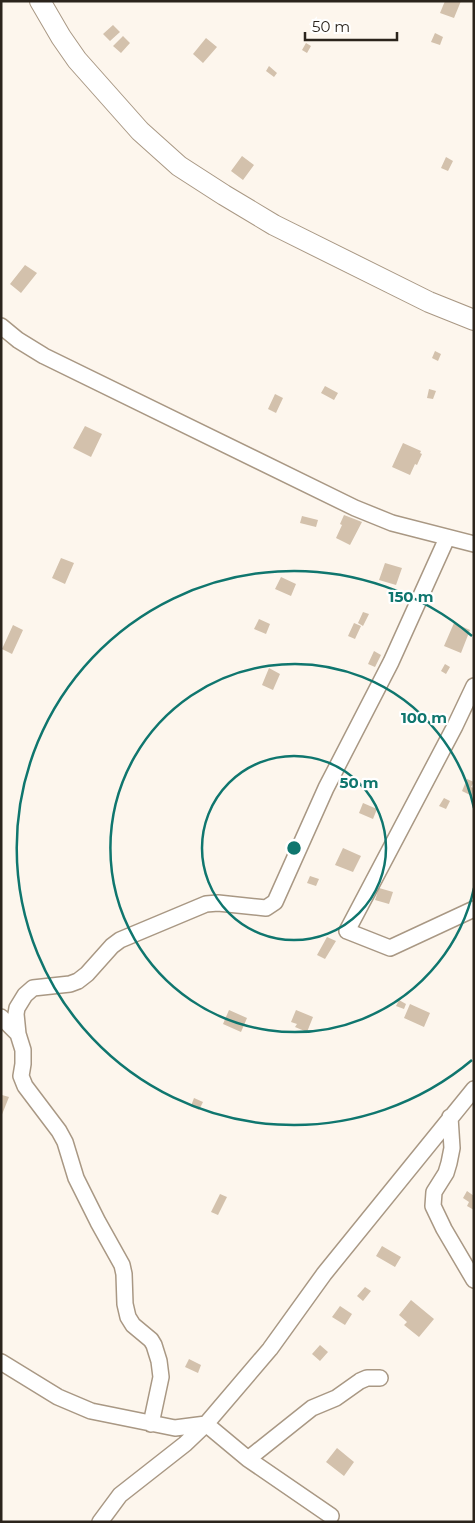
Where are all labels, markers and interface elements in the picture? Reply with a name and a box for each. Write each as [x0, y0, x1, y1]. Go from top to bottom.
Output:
scale bar [305, 10, 398, 42]
text: 50 m [312, 17, 350, 36]
text: 150 m [389, 587, 433, 606]
text: 100 m [401, 708, 447, 727]
text: 50 m [339, 773, 379, 792]
centre of rings [285, 839, 303, 857]

